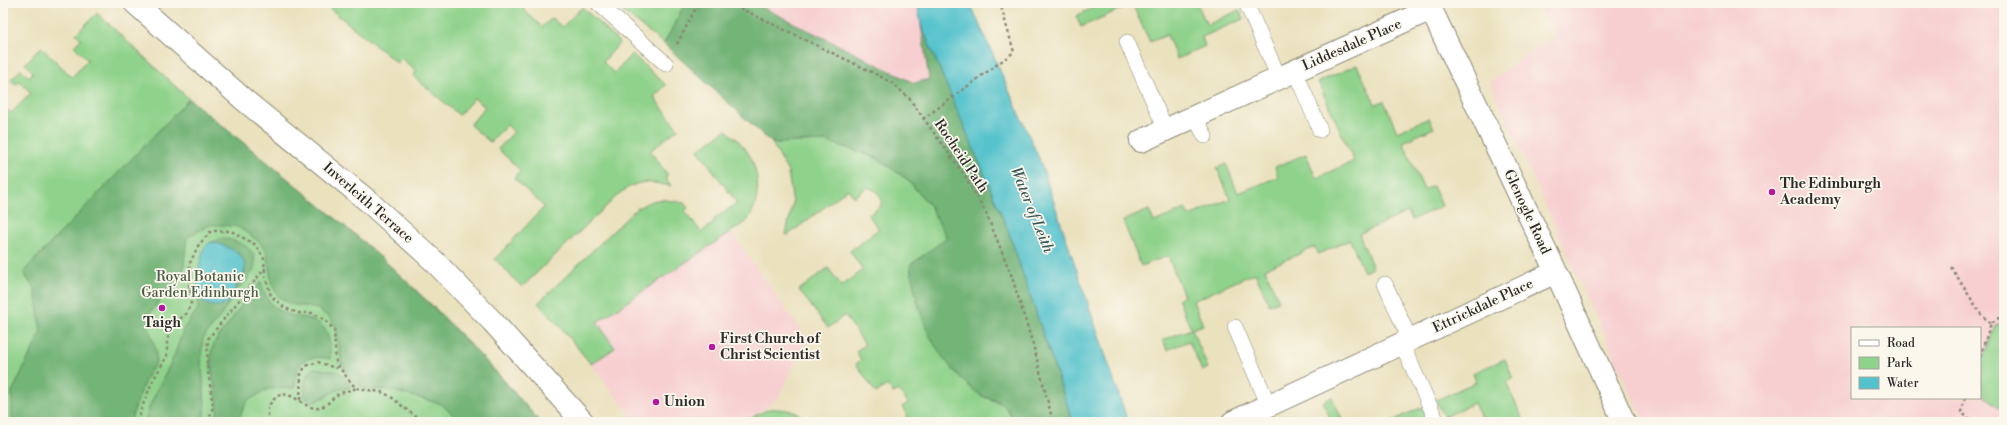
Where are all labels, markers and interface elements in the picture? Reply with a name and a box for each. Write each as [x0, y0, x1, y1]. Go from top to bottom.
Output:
street label: Liddesdale Place [1299, 15, 1405, 75]
street label: Rocheid Path [930, 116, 992, 197]
street label: Inverleith Terrace [319, 159, 417, 247]
water label: Water of Leith [1006, 164, 1058, 256]
street label: Glenogle Road [1499, 167, 1555, 257]
place label: The Edinburgh Academy [1779, 175, 1881, 209]
marker: The Edinburgh Academy [1767, 187, 1777, 197]
park label: Royal Botanic Garden Edinburgh [141, 268, 259, 302]
street label: Ettrickdale Place [1430, 275, 1536, 337]
marker: Taigh [157, 303, 167, 313]
place label: Taigh [143, 314, 181, 332]
legend [1851, 327, 1981, 399]
place label: First Church of Christ Scientist [720, 330, 822, 364]
text: Road [1887, 336, 1915, 351]
marker: First Church of Christ Scientist [707, 342, 717, 352]
text: Park [1887, 356, 1913, 371]
text: Water [1886, 376, 1919, 391]
place label: Union [664, 393, 705, 411]
marker: Union [651, 397, 661, 407]

